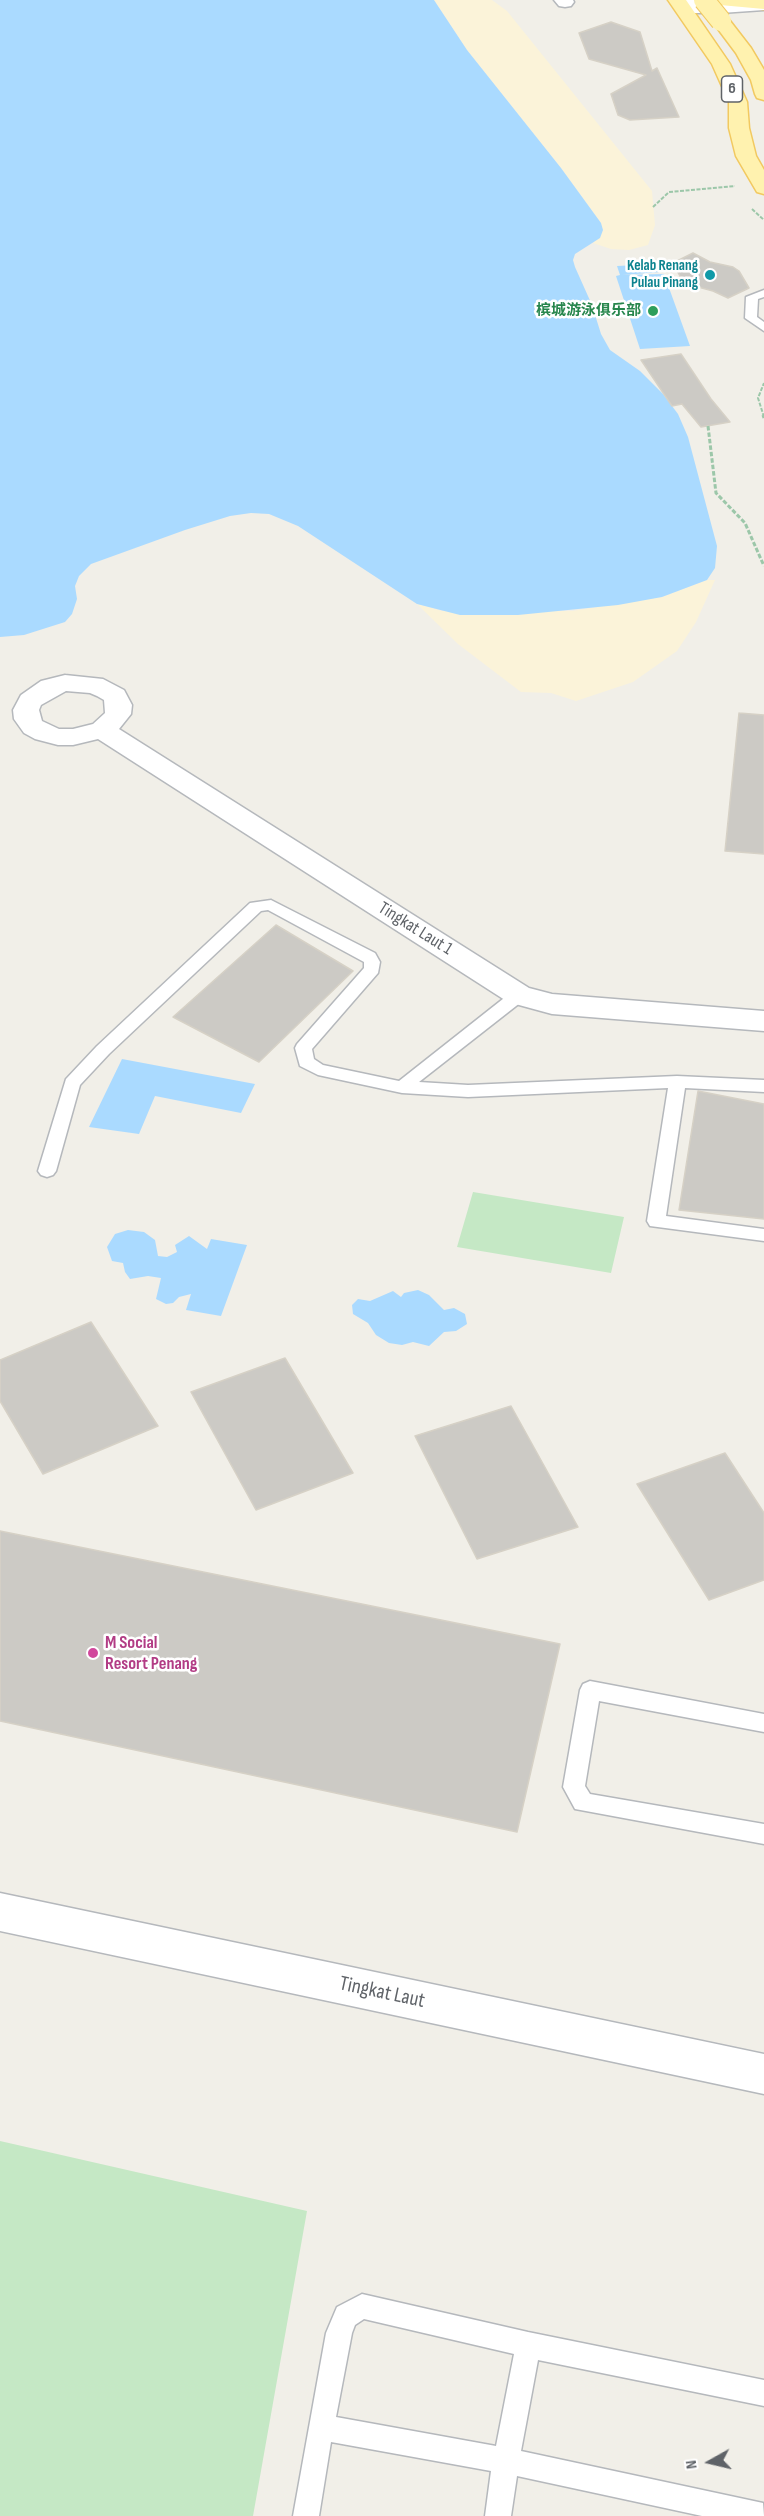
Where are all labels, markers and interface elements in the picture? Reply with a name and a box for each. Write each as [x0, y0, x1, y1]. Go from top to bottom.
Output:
road number: 6 [722, 76, 742, 102]
place label: Kelab Renang Pulau Pinang [627, 257, 698, 292]
marker: Kelab Renang Pulau Pinang [703, 268, 717, 282]
place label: 槟城游泳俱乐部 [536, 302, 641, 320]
marker: 槟城游泳俱乐部 [646, 304, 660, 318]
street label: Tingkat Laut 1 [374, 898, 456, 960]
place label: M Social Resort Penang [105, 1632, 197, 1674]
marker: M Social Resort Penang [86, 1646, 100, 1660]
street label: Tingkat Laut [337, 1972, 427, 2014]
north arrow [680, 2432, 740, 2492]
text: N [682, 2459, 702, 2470]

